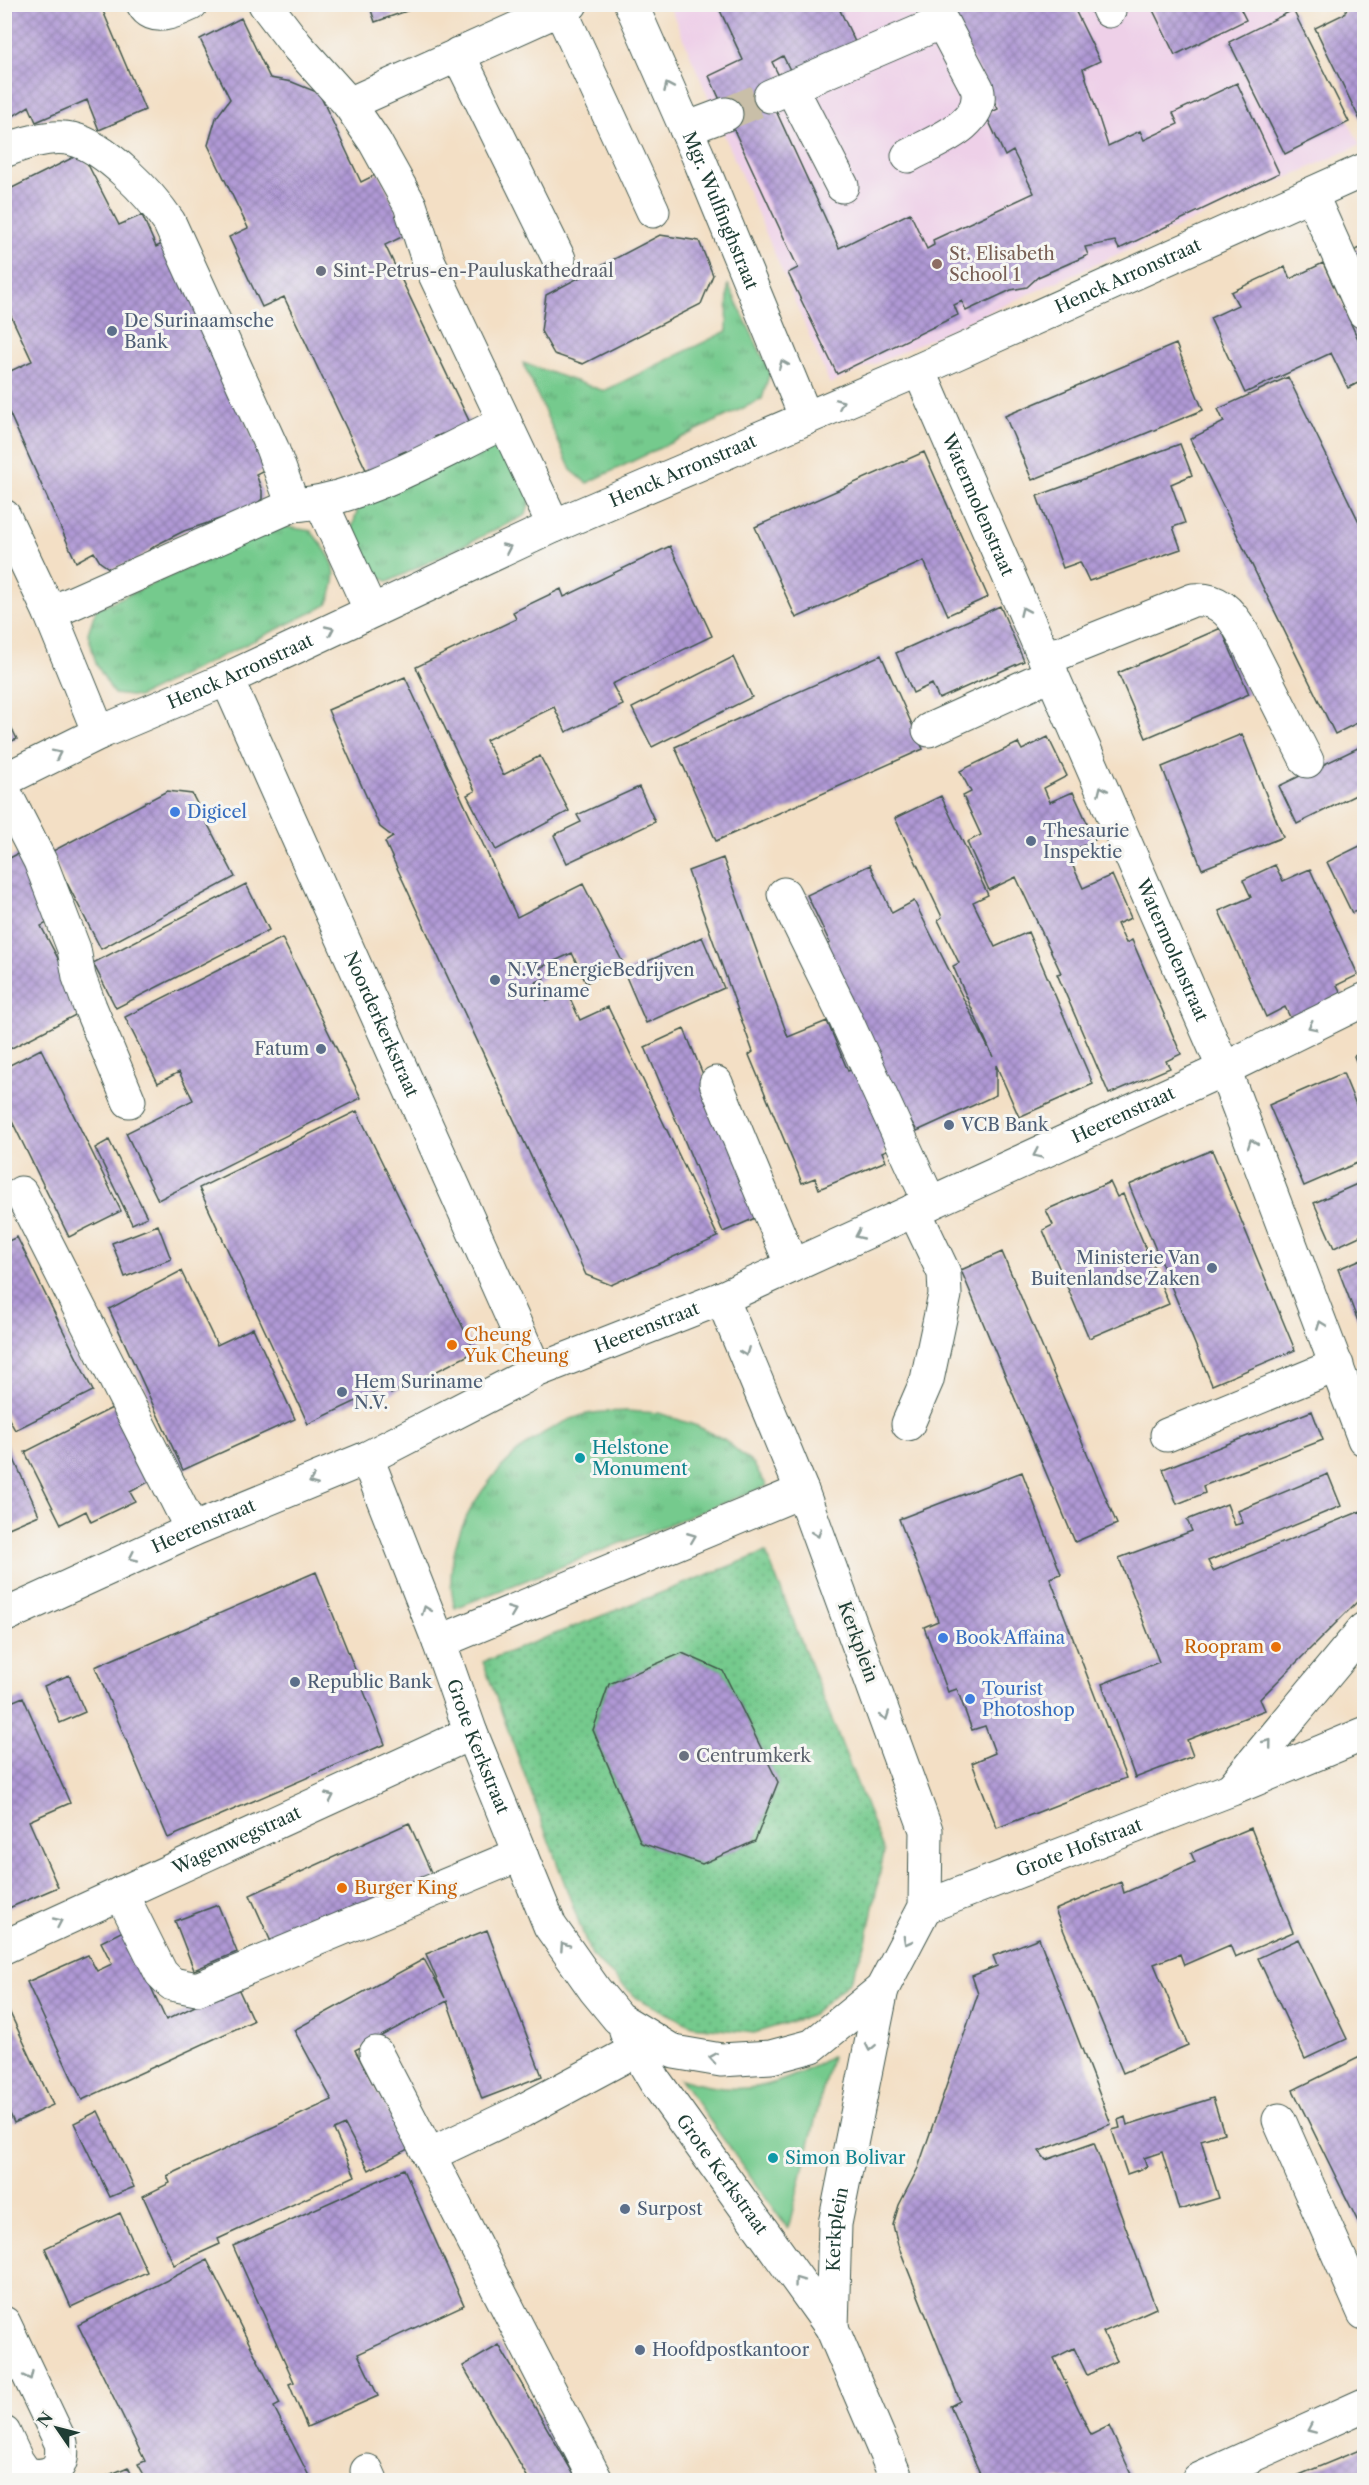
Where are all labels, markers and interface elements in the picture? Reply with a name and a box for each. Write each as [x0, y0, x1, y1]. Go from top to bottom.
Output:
one-way arrow [663, 83, 675, 94]
street label: Mgr. Wulfinghstraat [678, 128, 763, 293]
street label: Henck Arronstraat [1052, 233, 1205, 318]
place label: St. Elisabeth School 1 [949, 243, 1055, 286]
marker: St. Elisabeth School 1 [930, 257, 944, 271]
place label: Sint-Petrus-en-Pauluskathedraal [333, 260, 614, 282]
marker: Sint-Petrus-en-Pauluskathedraal [314, 264, 328, 278]
place label: De Surinaamsche Bank [124, 310, 274, 353]
marker: De Surinaamsche Bank [105, 324, 119, 338]
one-way arrow [778, 359, 790, 370]
one-way arrow [834, 399, 845, 411]
street label: Watermolenstraat [937, 429, 1019, 580]
street label: Henck Arronstraat [606, 430, 760, 512]
one-way arrow [500, 543, 511, 555]
one-way arrow [1019, 606, 1031, 617]
one-way arrow [324, 626, 335, 638]
street label: Henck Arronstraat [164, 629, 317, 714]
one-way arrow [51, 750, 61, 761]
one-way arrow [1097, 785, 1109, 796]
place label: Digicel [187, 801, 247, 823]
marker: Digicel [168, 805, 182, 819]
place label: Thesaurie Inspektie [1043, 820, 1129, 863]
marker: Thesaurie Inspektie [1024, 834, 1038, 848]
street label: Watermolenstraat [1131, 875, 1213, 1025]
street label: Noorderkerkstraat [339, 948, 423, 1101]
place label: N.V. EnergieBedrijven Suriname [507, 959, 695, 1002]
marker: N.V. EnergieBedrijven Suriname [488, 973, 502, 987]
one-way arrow [1307, 1018, 1318, 1030]
place label: Fatum [254, 1038, 309, 1060]
marker: Fatum [314, 1042, 328, 1056]
street label: Heerenstraat [1068, 1082, 1179, 1148]
place label: VCB Bank [960, 1114, 1050, 1136]
marker: VCB Bank [942, 1118, 956, 1132]
one-way arrow [1247, 1138, 1259, 1149]
one-way arrow [1032, 1147, 1043, 1159]
one-way arrow [855, 1228, 866, 1240]
place label: Ministerie Van Buitenlandse Zaken [1031, 1247, 1200, 1290]
marker: Ministerie Van Buitenlandse Zaken [1205, 1261, 1219, 1275]
street label: Heerenstraat [591, 1297, 703, 1358]
one-way arrow [1316, 1320, 1329, 1331]
place label: Cheung Yuk Cheung [463, 1324, 569, 1367]
marker: Cheung Yuk Cheung [445, 1338, 459, 1352]
one-way arrow [738, 1346, 750, 1357]
place label: Hem Suriname N.V. [354, 1371, 483, 1414]
marker: Hem Suriname N.V. [335, 1385, 349, 1399]
place label: Helstone Monument [592, 1437, 688, 1480]
marker: Helstone Monument [573, 1451, 587, 1465]
one-way arrow [308, 1474, 319, 1486]
street label: Heerenstraat [148, 1494, 259, 1558]
one-way arrow [810, 1527, 823, 1538]
one-way arrow [686, 1532, 697, 1544]
one-way arrow [129, 1550, 140, 1562]
street label: Kerkplein [833, 1598, 883, 1686]
one-way arrow [421, 1606, 433, 1617]
one-way arrow [506, 1606, 517, 1618]
place label: Book Affaina [955, 1627, 1066, 1649]
marker: Book Affaina [936, 1631, 950, 1645]
place label: Roopram [1184, 1636, 1264, 1658]
marker: Roopram [1269, 1640, 1283, 1654]
place label: Republic Bank [307, 1671, 434, 1693]
marker: Republic Bank [288, 1675, 302, 1689]
street label: Grote Kerkstraat [442, 1676, 514, 1818]
place label: Tourist Photoshop [982, 1678, 1075, 1721]
marker: Tourist Photoshop [963, 1692, 977, 1706]
one-way arrow [877, 1710, 890, 1721]
one-way arrow [1261, 1739, 1272, 1750]
place label: Centrumkerk [696, 1745, 812, 1767]
marker: Centrumkerk [677, 1749, 691, 1763]
one-way arrow [324, 1793, 335, 1805]
street label: Wagenwegstraat [168, 1801, 305, 1880]
street label: Grote Hofstraat [1013, 1813, 1146, 1882]
place label: Burger King [354, 1877, 457, 1899]
marker: Burger King [335, 1881, 349, 1895]
one-way arrow [51, 1918, 62, 1930]
one-way arrow [903, 1935, 914, 1945]
one-way arrow [560, 1941, 571, 1952]
one-way arrow [864, 2042, 877, 2052]
one-way arrow [708, 2053, 717, 2065]
street label: Grote Kerkstraat [671, 2110, 773, 2239]
place label: Simon Bolivar [785, 2147, 906, 2169]
marker: Simon Bolivar [766, 2151, 780, 2165]
street label: Kerkplein [823, 2185, 853, 2272]
place label: Surpost [637, 2198, 703, 2220]
marker: Surpost [618, 2202, 632, 2216]
one-way arrow [794, 2276, 805, 2287]
place label: Hoofdpostkantoor [652, 2339, 810, 2361]
marker: Hoofdpostkantoor [633, 2343, 647, 2357]
one-way arrow [22, 2369, 34, 2380]
north arrow [27, 2398, 87, 2458]
text: N [33, 2408, 57, 2431]
one-way arrow [1307, 2422, 1318, 2434]

